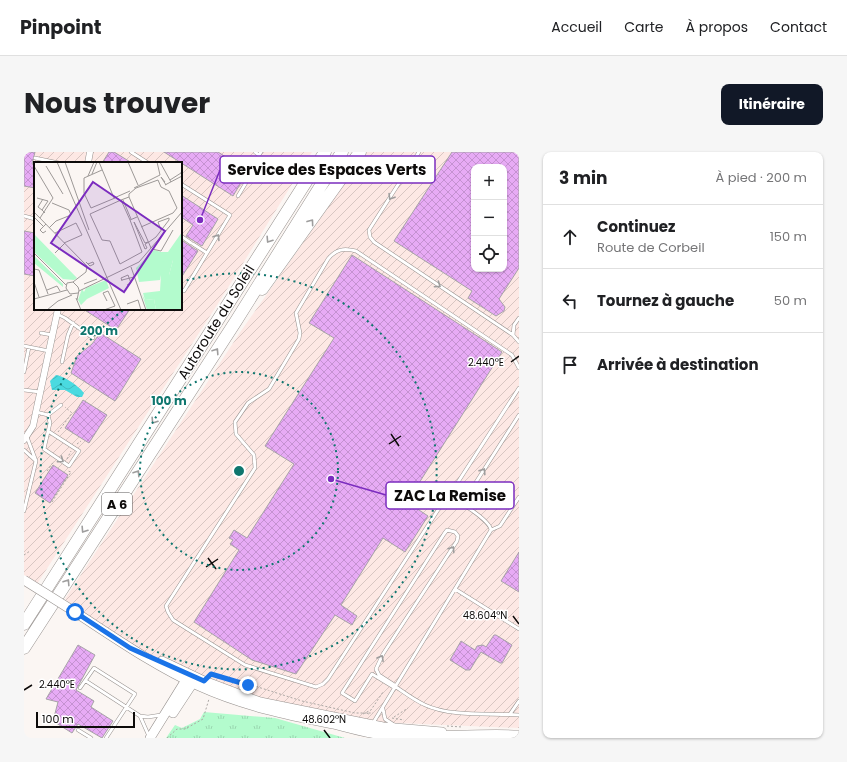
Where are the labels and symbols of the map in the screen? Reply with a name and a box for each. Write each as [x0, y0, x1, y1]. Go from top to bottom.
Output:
callout: Service des Espaces Verts [220, 156, 435, 183]
text: Service des Espaces Verts [228, 159, 426, 180]
inset map [34, 162, 182, 310]
one-way arrow [388, 193, 395, 200]
one-way arrow [306, 220, 313, 227]
one-way arrow [212, 234, 220, 241]
one-way arrow [266, 236, 274, 243]
street label: Autoroute du Soleil [173, 261, 259, 383]
one-way arrow [434, 280, 441, 288]
text: 200 m [80, 322, 118, 339]
one-way arrow [211, 349, 218, 356]
text: 2.440°E [468, 355, 504, 370]
text: 100 m [151, 392, 187, 409]
one-way arrow [152, 416, 159, 423]
one-way arrow [56, 455, 63, 462]
centre of rings [232, 464, 246, 478]
one-way arrow [478, 469, 485, 476]
one-way arrow [133, 470, 140, 477]
callout: ZAC La Remise [386, 482, 514, 509]
text: ZAC La Remise [394, 485, 506, 506]
road number: A 6 [102, 493, 132, 515]
one-way arrow [81, 526, 89, 533]
one-way arrow [447, 547, 454, 554]
one-way arrow [62, 579, 70, 586]
route start [66, 603, 84, 621]
text: 48.604°N [463, 608, 507, 623]
one-way arrow [377, 655, 384, 663]
route end [239, 676, 257, 694]
text: 2.440°E [39, 677, 75, 692]
scale bar [36, 710, 135, 729]
text: 48.602°N [302, 712, 346, 727]

